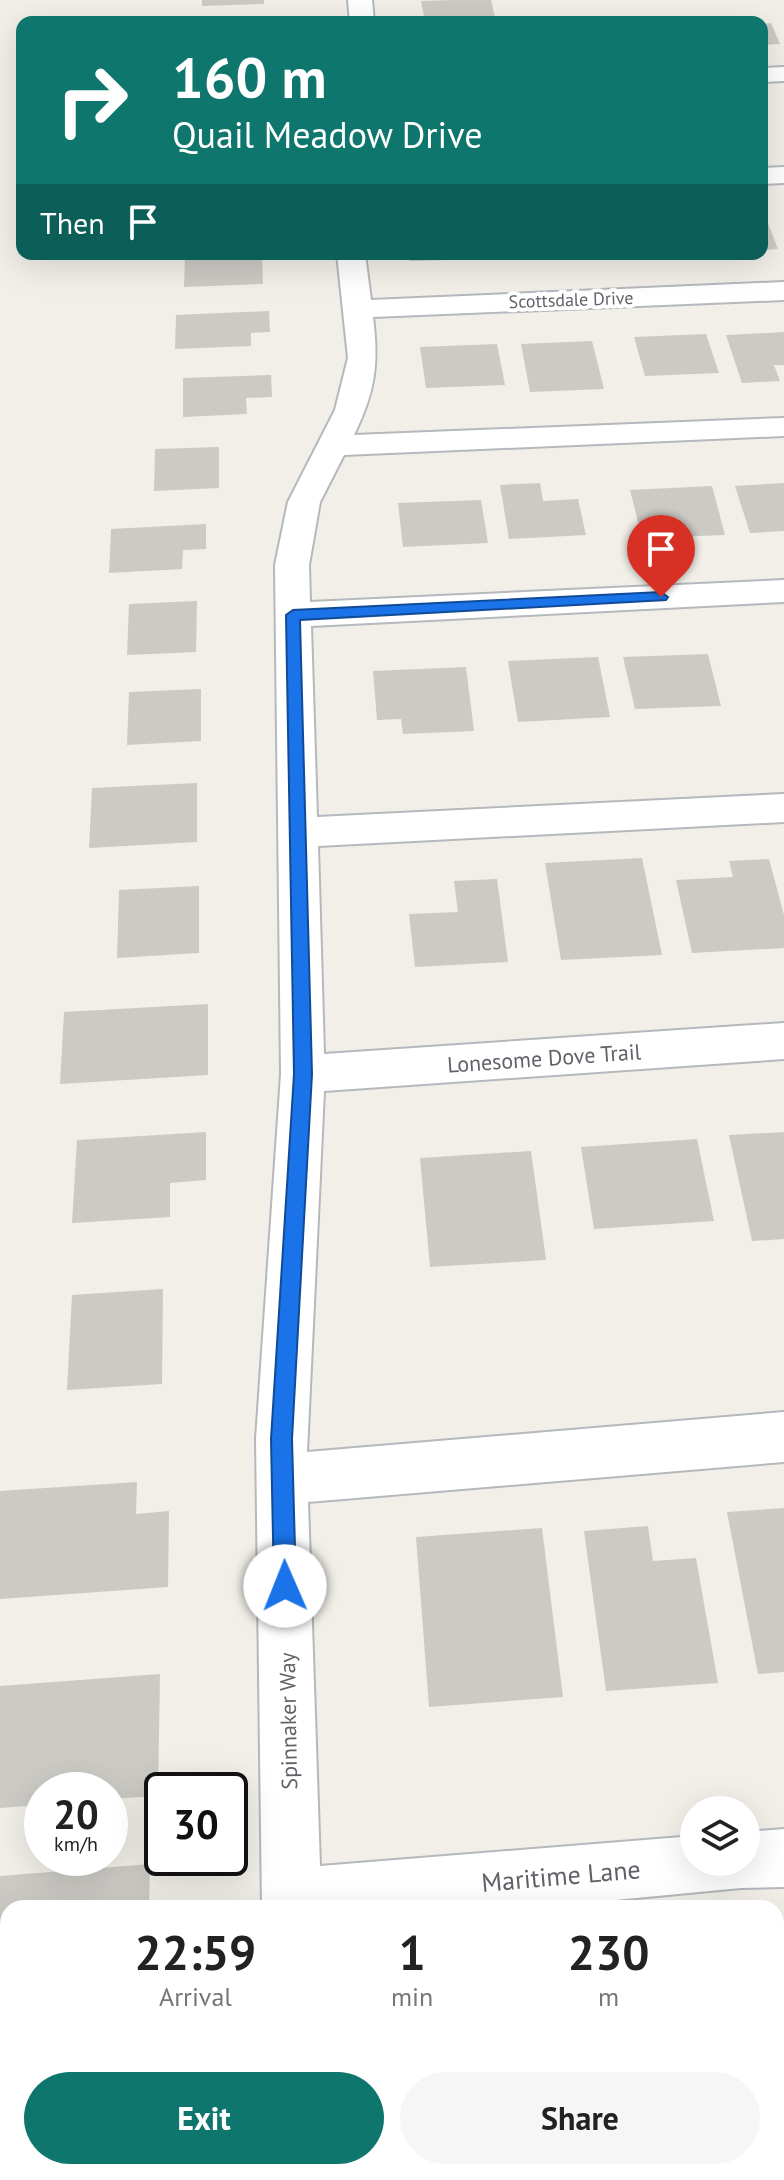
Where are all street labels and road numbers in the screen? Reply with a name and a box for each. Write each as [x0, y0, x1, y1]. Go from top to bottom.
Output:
street label: Scottsdale Drive [508, 286, 634, 313]
street label: Lonesome Dove Trail [446, 1037, 642, 1079]
street label: Spinnaker Way [273, 1651, 303, 1790]
street label: Maritime Lane [480, 1852, 642, 1899]

